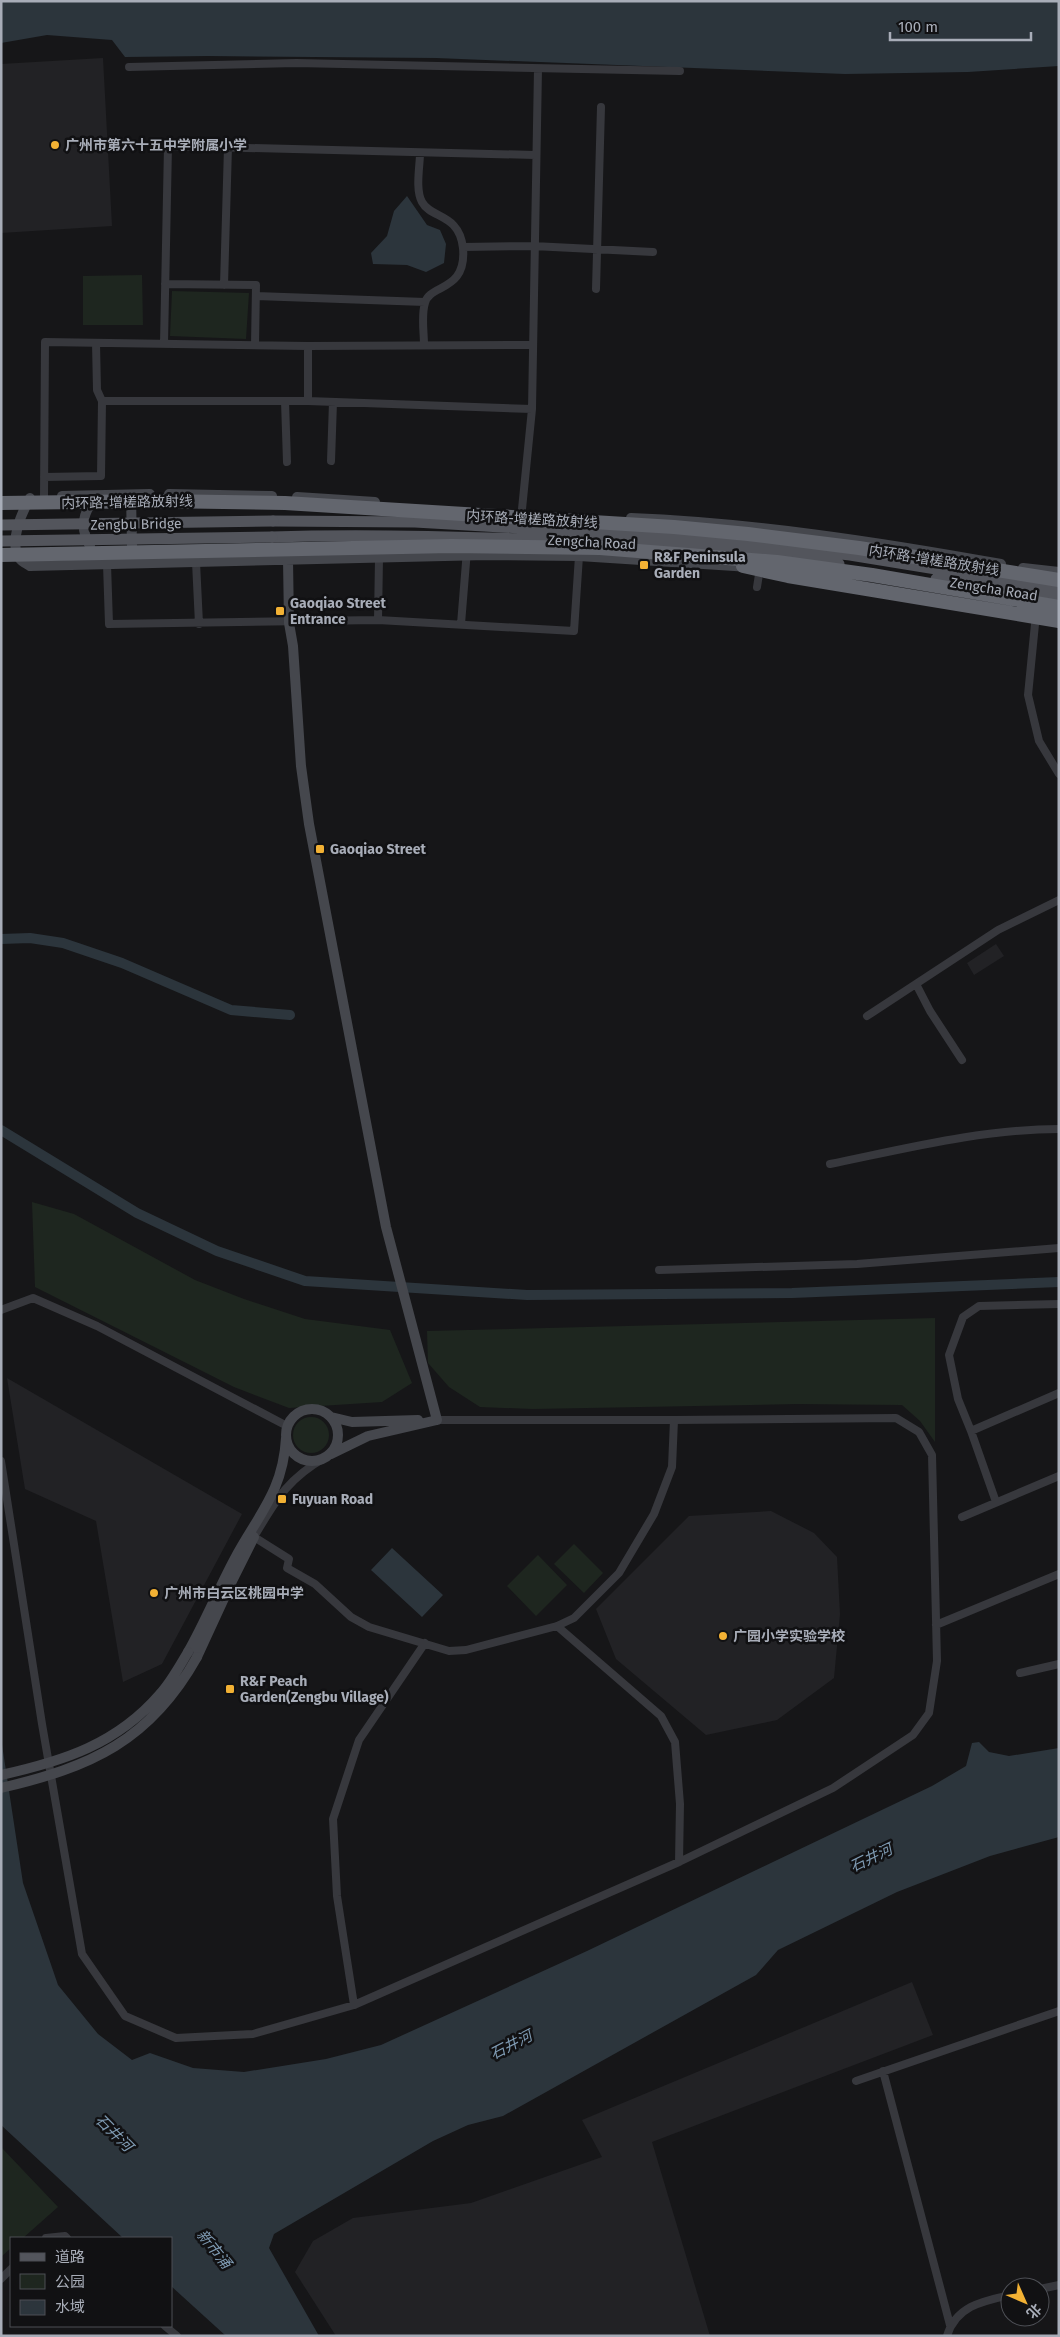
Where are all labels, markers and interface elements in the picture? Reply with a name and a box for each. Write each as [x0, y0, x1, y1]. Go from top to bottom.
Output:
scale bar [890, 10, 1031, 42]
text: 100 m [898, 18, 938, 36]
place label: 广州市第六十五中学附属小学 [65, 137, 247, 154]
marker: 广州市第六十五中学附属小学 [49, 139, 61, 151]
street label: 内环路-增槎路放射线 [61, 493, 193, 512]
street label: 内环路-增槎路放射线 [466, 508, 598, 531]
street label: Zengbu Bridge [90, 515, 182, 534]
street label: Zengcha Road [547, 532, 637, 553]
street label: 内环路-增槎路放射线 [868, 542, 1000, 579]
place label: R&F Peninsula Garden [654, 549, 746, 582]
marker: R&F Peninsula Garden [638, 559, 650, 571]
street label: Zengcha Road [949, 574, 1039, 605]
place label: Gaoqiao Street Entrance [290, 595, 386, 628]
marker: Gaoqiao Street Entrance [274, 605, 286, 617]
place label: Gaoqiao Street [330, 841, 426, 858]
marker: Gaoqiao Street [314, 843, 326, 855]
place label: Fuyuan Road [292, 1491, 373, 1508]
marker: Fuyuan Road [276, 1493, 288, 1505]
place label: 广州市白云区桃园中学 [164, 1585, 304, 1602]
marker: 广州市白云区桃园中学 [148, 1587, 160, 1599]
place label: 广园小学实验学校 [733, 1628, 845, 1645]
marker: 广园小学实验学校 [717, 1630, 729, 1642]
place label: R&F Peach Garden(Zengbu Village) [240, 1673, 389, 1706]
marker: R&F Peach Garden(Zengbu Village) [224, 1683, 236, 1695]
water label: 石井河 [847, 1839, 898, 1876]
water label: 石井河 [487, 2025, 538, 2063]
water label: 石井河 [92, 2111, 138, 2157]
water label: 新市涌 [193, 2226, 236, 2274]
legend [10, 2237, 172, 2327]
text: 道路 [55, 2248, 85, 2266]
text: 公园 [55, 2273, 85, 2291]
north arrow [1000, 2277, 1050, 2327]
text: 水域 [55, 2298, 85, 2316]
text: 北 [1023, 2300, 1045, 2322]

